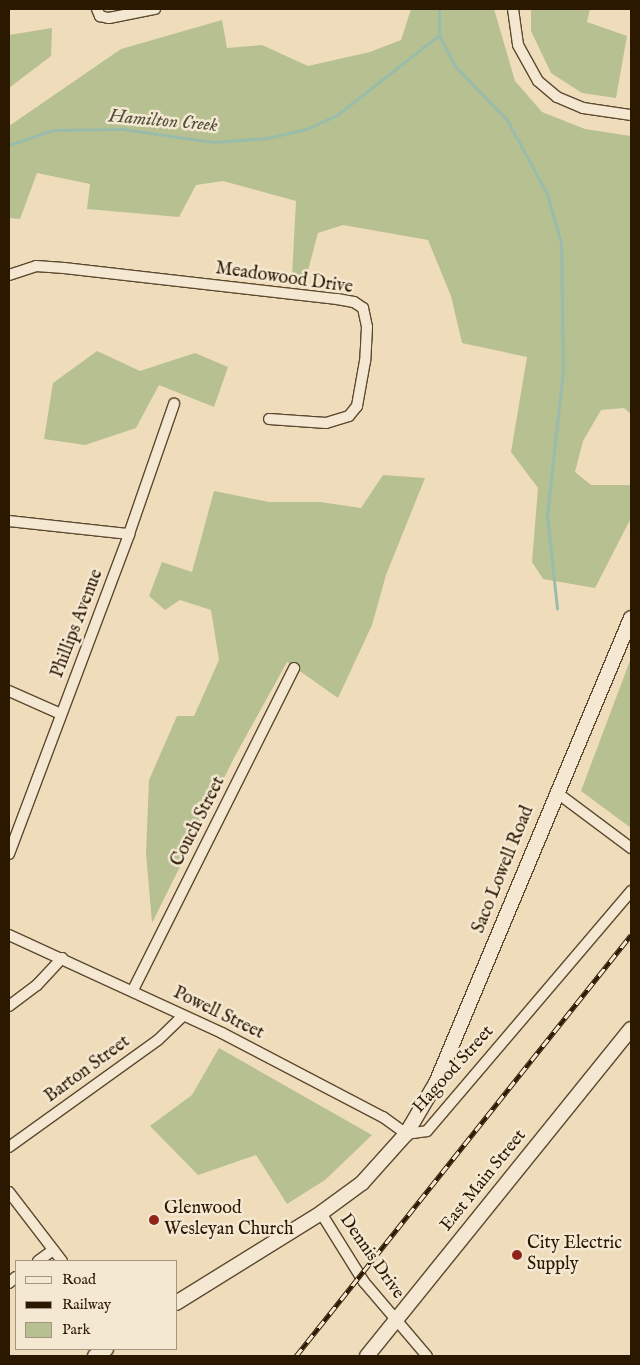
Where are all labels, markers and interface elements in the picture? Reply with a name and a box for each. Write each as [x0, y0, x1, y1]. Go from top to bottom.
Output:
water label: Hamilton Creek [107, 106, 219, 138]
street label: Meadowood Drive [214, 259, 354, 299]
street label: Phillips Avenue [47, 567, 109, 681]
street label: Couch Street [167, 774, 231, 870]
street label: Saco Lowell Road [469, 803, 539, 937]
street label: Powell Street [169, 983, 267, 1045]
street label: Hagood Street [409, 1022, 499, 1118]
street label: Barton Street [41, 1032, 135, 1108]
street label: East Main Street [436, 1126, 532, 1236]
place label: Glenwood Wesleyan Church [164, 1199, 294, 1242]
street label: Dennis Drive [334, 1210, 408, 1304]
marker: Glenwood Wesleyan Church [148, 1214, 160, 1226]
place label: City Electric Supply [527, 1234, 622, 1276]
marker: City Electric Supply [511, 1249, 523, 1261]
legend [15, 1260, 178, 1350]
text: Road [62, 1270, 96, 1289]
text: Railway [62, 1295, 111, 1314]
text: Park [62, 1320, 91, 1339]

